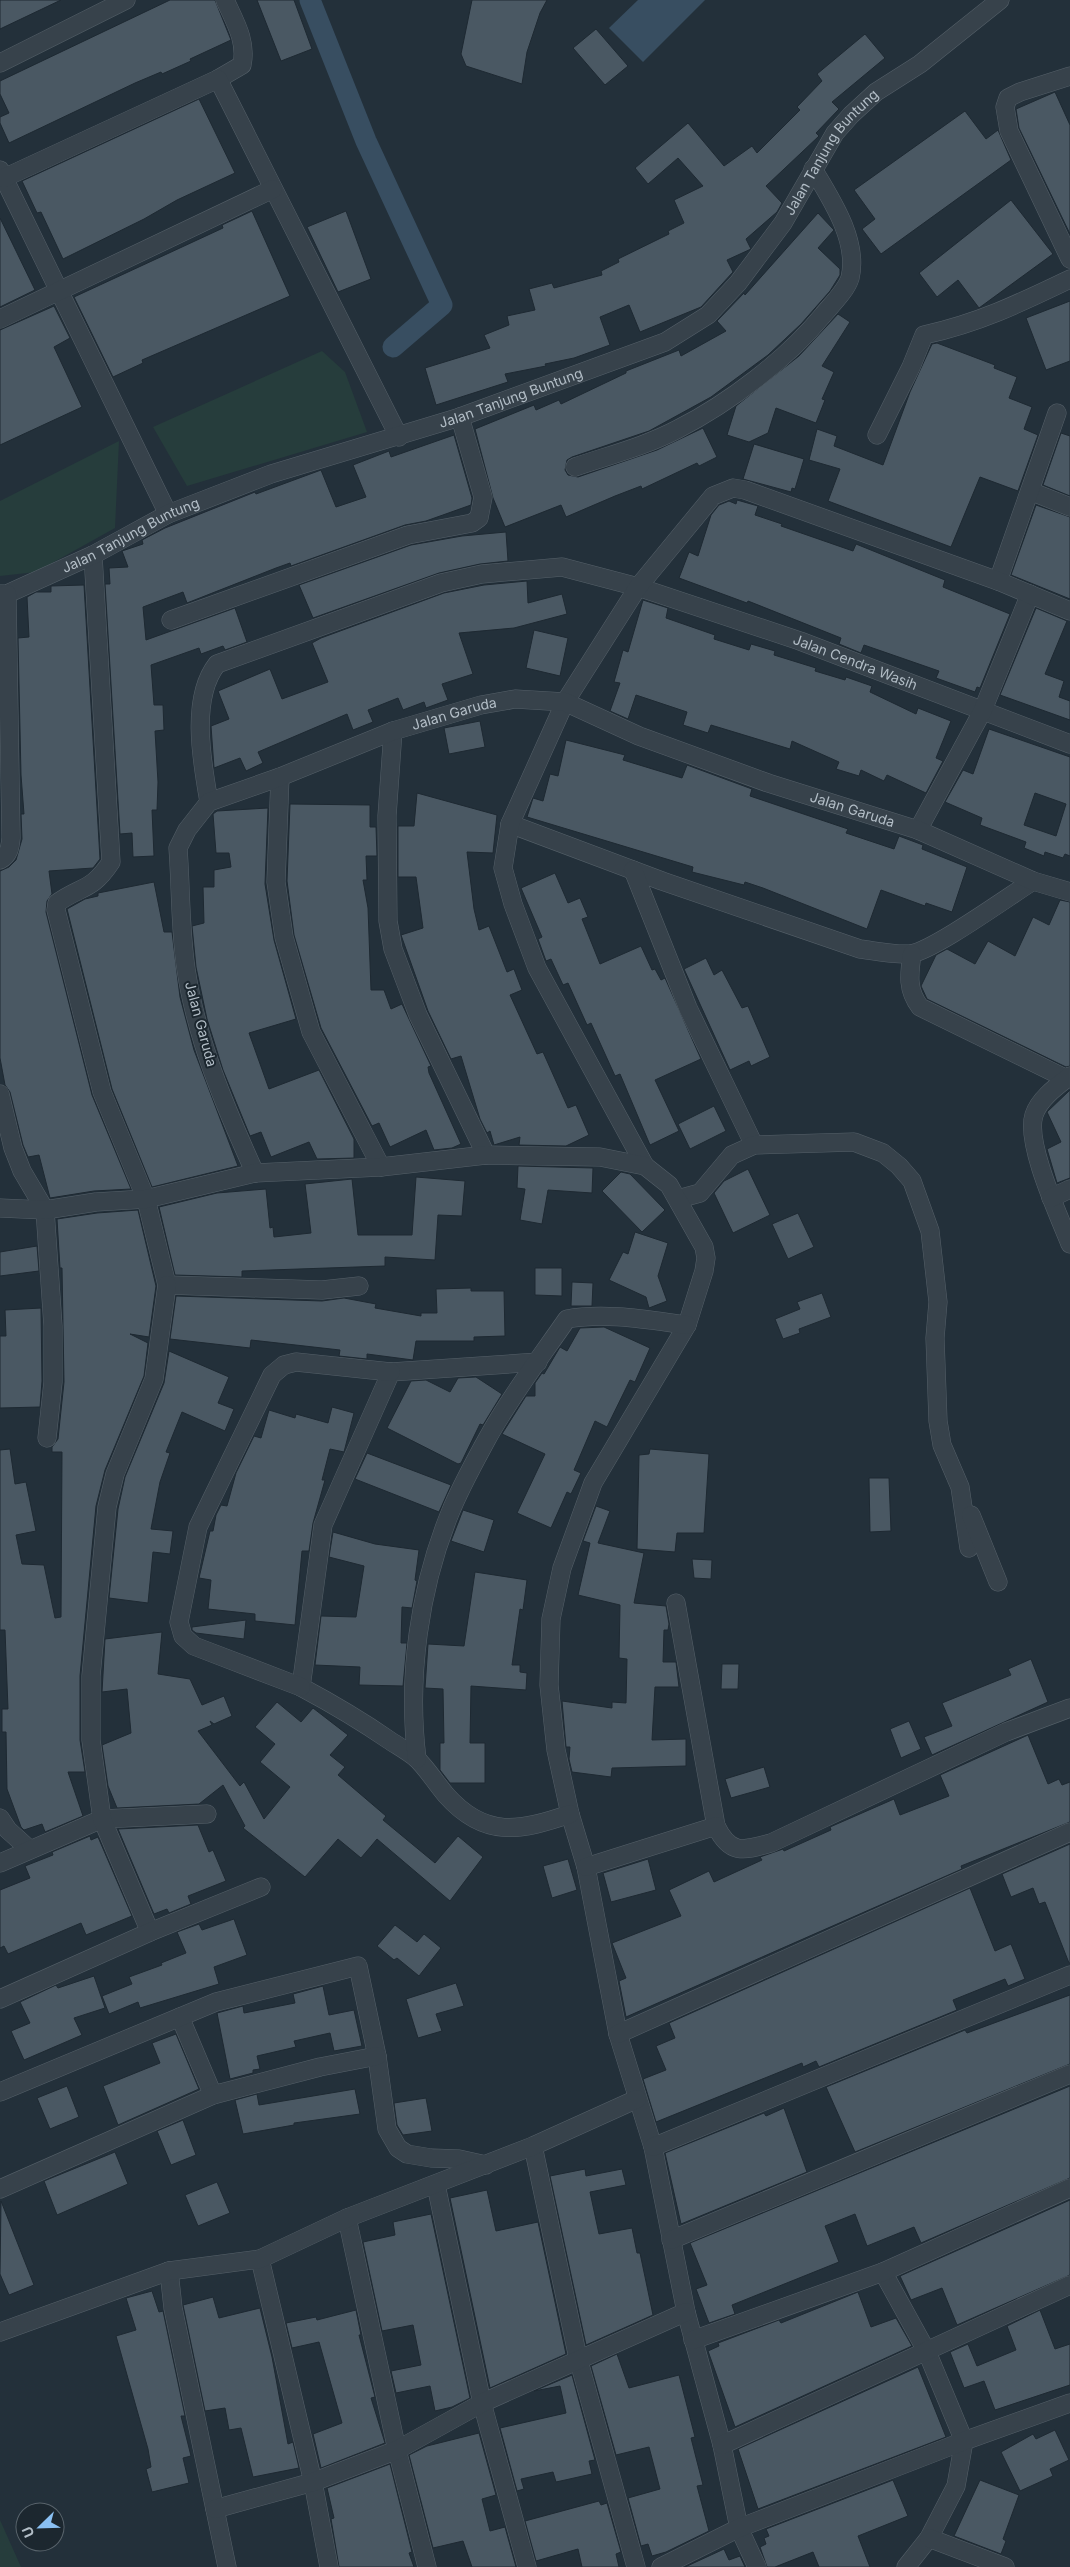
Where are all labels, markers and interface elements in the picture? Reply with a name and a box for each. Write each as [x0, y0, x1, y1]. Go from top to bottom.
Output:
street label: Jalan Tanjung Buntung [780, 85, 881, 218]
street label: Jalan Tanjung Buntung [437, 364, 585, 431]
street label: Jalan Tanjung Buntung [59, 494, 202, 576]
street label: Jalan Cendra Wasih [791, 630, 920, 693]
street label: Jalan Garuda [409, 693, 498, 733]
street label: Jalan Garuda [808, 788, 897, 830]
street label: Jalan Garuda [182, 979, 221, 1068]
north arrow [15, 2502, 65, 2552]
text: U [18, 2524, 37, 2540]

